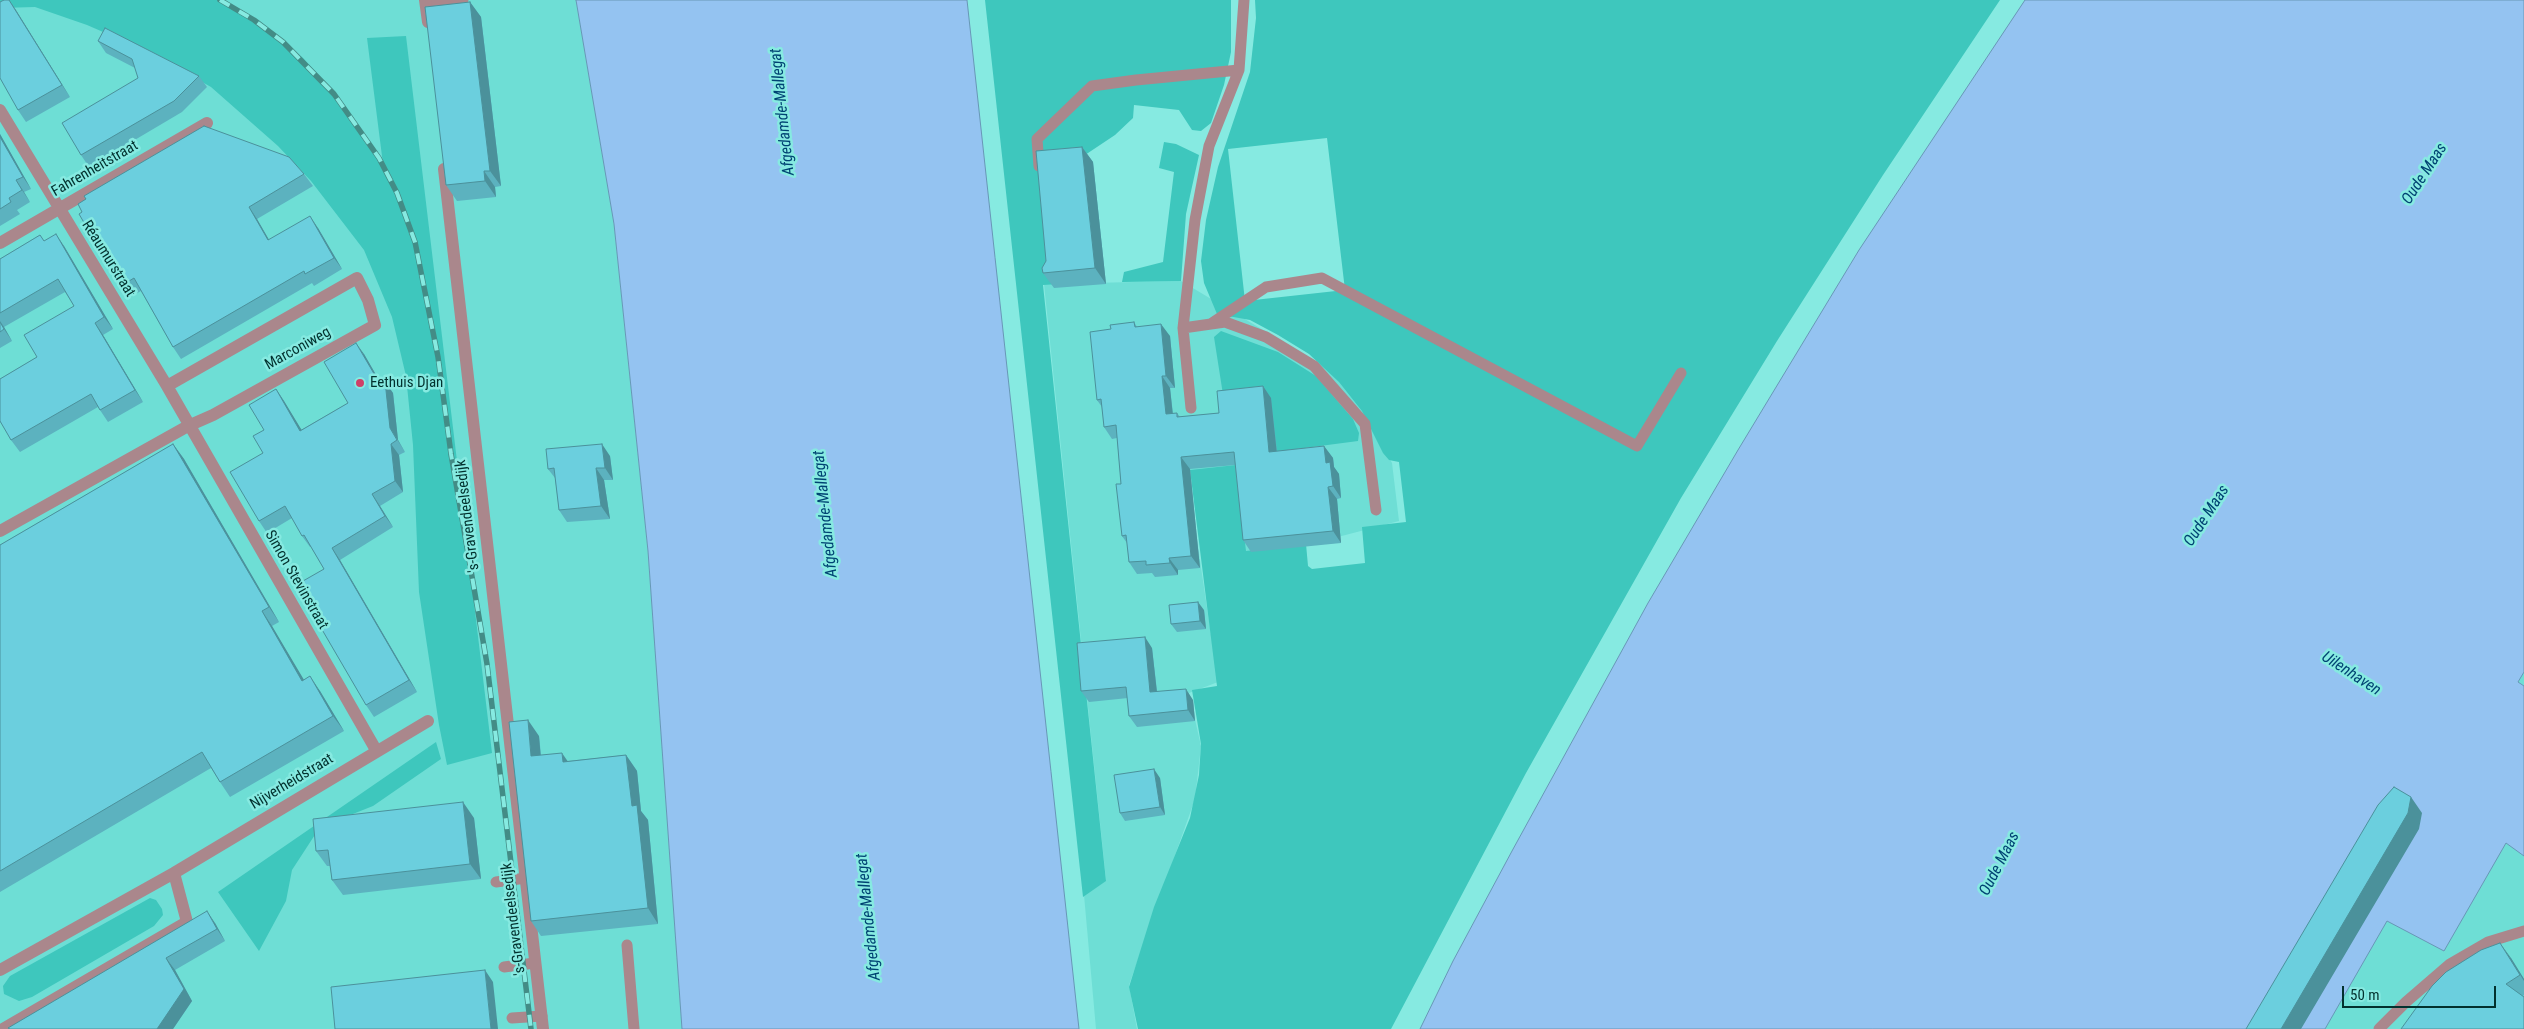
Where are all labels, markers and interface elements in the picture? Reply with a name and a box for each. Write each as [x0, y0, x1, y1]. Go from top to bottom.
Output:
water label: Afgedamde-Mallegat [767, 48, 799, 176]
street label: Fahrenheitstraat [49, 137, 141, 201]
water label: Oude Maas [2398, 140, 2452, 208]
street label: Réaumurstraat [77, 217, 139, 301]
street label: Marconiweg [262, 324, 334, 374]
place label: Eethuis Djan [370, 374, 443, 392]
marker: Eethuis Djan [354, 377, 366, 389]
water label: Afgedamde-Mallegat [810, 450, 842, 578]
street label: 's-Gravendeelsedijk [452, 459, 484, 573]
water label: Oude Maas [2180, 482, 2234, 550]
street label: Simon Stevinstraat [260, 527, 332, 633]
water label: Uilenhaven [2318, 648, 2384, 700]
street label: Nijverheidstraat [247, 750, 337, 814]
water label: Oude Maas [1976, 829, 2024, 899]
water label: Afgedamde-Mallegat [853, 853, 885, 981]
street label: 's-Gravendeelsedijk [498, 862, 530, 976]
scale bar [2344, 976, 2498, 1008]
text: 50 m [2350, 986, 2380, 1004]

